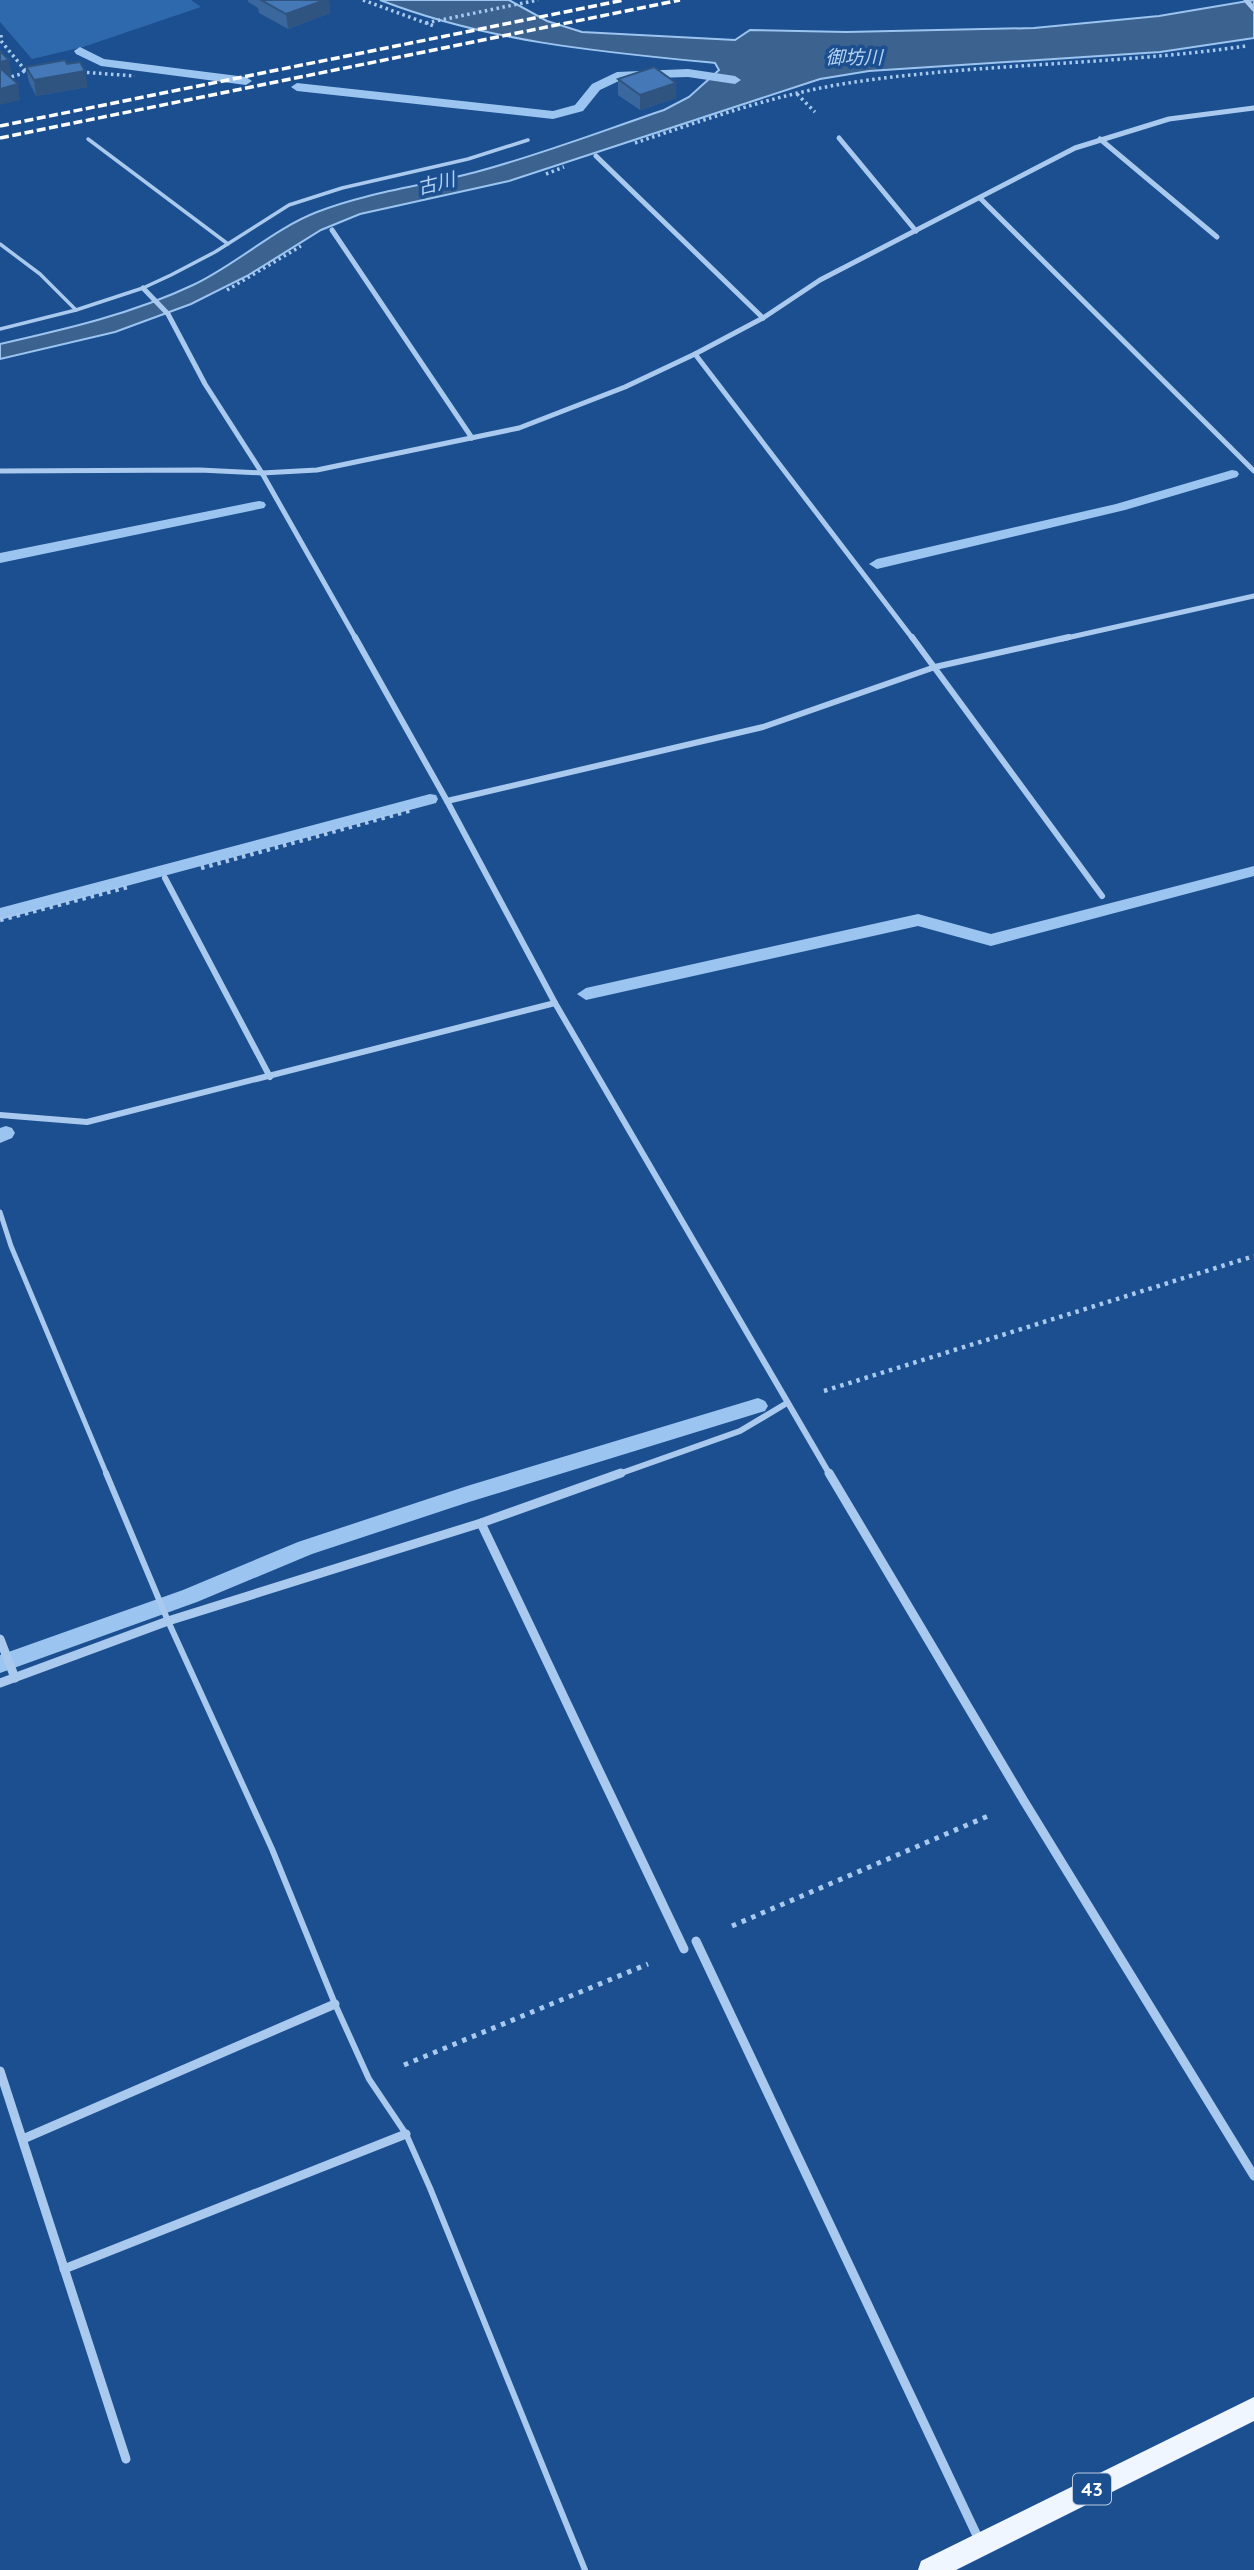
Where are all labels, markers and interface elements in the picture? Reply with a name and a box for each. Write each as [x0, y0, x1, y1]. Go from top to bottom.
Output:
water label: 御坊川 [825, 45, 884, 69]
water label: 古川 [415, 166, 459, 199]
road number: 43 [1073, 2474, 1111, 2504]

